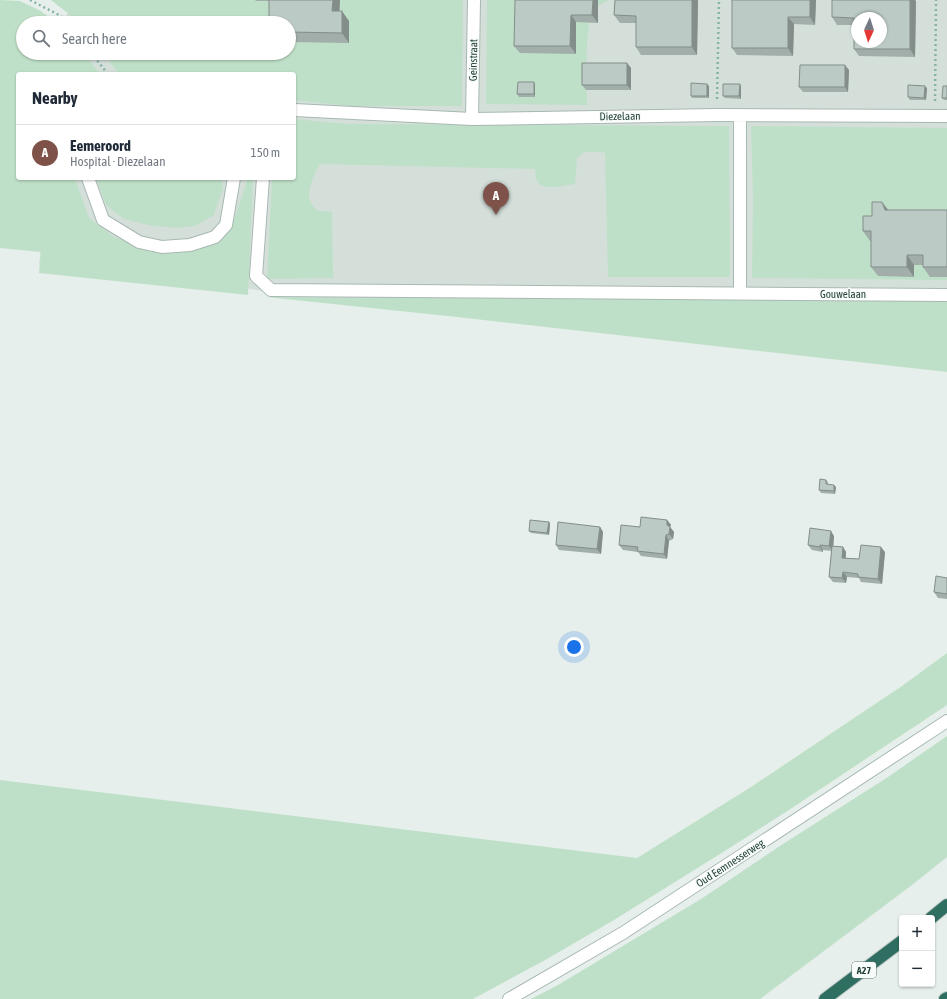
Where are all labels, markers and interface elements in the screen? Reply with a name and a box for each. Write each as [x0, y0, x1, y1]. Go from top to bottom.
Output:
north arrow [851, 12, 887, 48]
search box [16, 16, 296, 60]
icon: search [30, 27, 52, 49]
text: Search here [62, 30, 127, 47]
street label: Geinstraat [467, 39, 479, 81]
text: Nearby [32, 88, 78, 108]
street label: Diezelaan [599, 110, 641, 122]
text: Eemeroord [70, 137, 131, 154]
text: A [42, 145, 48, 160]
text: 150 m [251, 145, 280, 160]
text: Hospital · Diezelaan [70, 154, 165, 169]
pin: A [483, 182, 509, 215]
street label: Gouwelaan [820, 288, 866, 300]
your location [564, 637, 584, 657]
street label: Oud Eemnesserweg [694, 836, 766, 889]
map controls [899, 915, 935, 987]
button: + [899, 915, 935, 951]
button: − [899, 951, 935, 987]
road number: A27 [852, 962, 876, 978]

